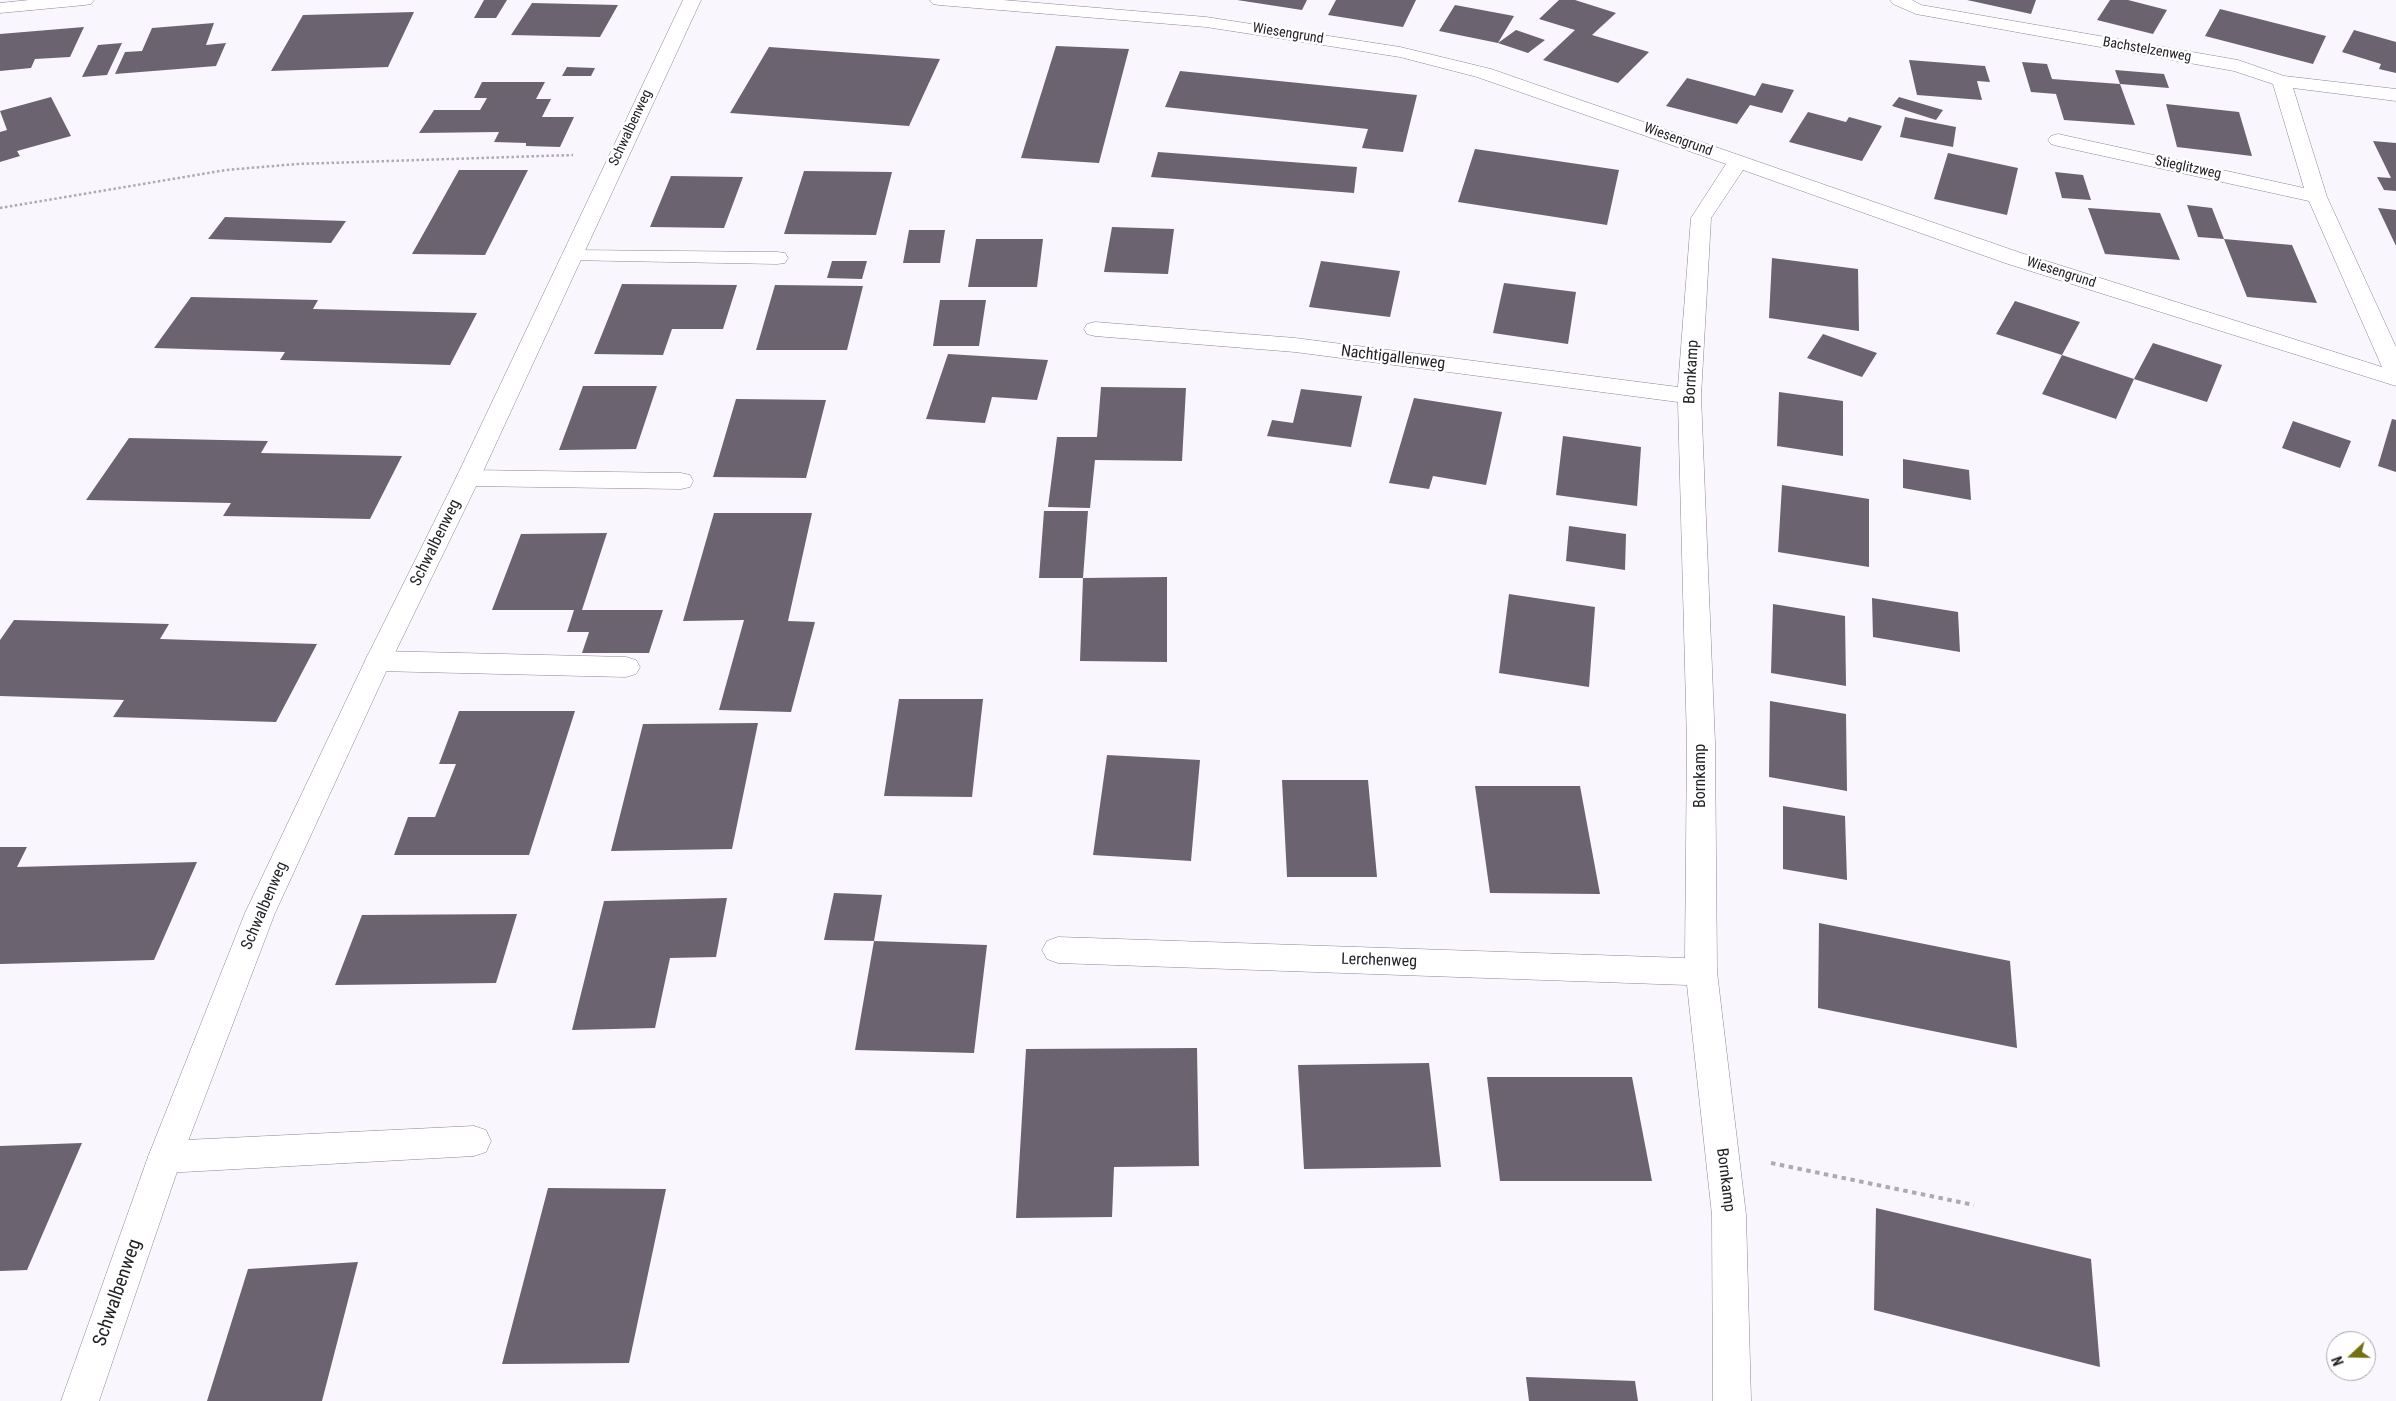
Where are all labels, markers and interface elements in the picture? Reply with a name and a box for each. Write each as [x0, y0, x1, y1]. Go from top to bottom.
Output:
street label: Wiesengrund [1251, 20, 1325, 48]
street label: Bachstelzenweg [2101, 34, 2193, 66]
street label: Schwalbenweg [606, 87, 656, 169]
street label: Wiesengrund [1641, 120, 1715, 160]
street label: Stieglitzweg [2153, 153, 2223, 183]
street label: Wiesengrund [2024, 254, 2098, 292]
street label: Bornkamp [1681, 339, 1703, 405]
street label: Nachtigallenweg [1340, 342, 1446, 374]
street label: Schwalbenweg [407, 497, 465, 589]
street label: Bornkamp [1691, 744, 1711, 808]
street label: Schwalbenweg [238, 859, 292, 953]
street label: Lerchenweg [1341, 950, 1417, 972]
street label: Bornkamp [1712, 1147, 1738, 1213]
street label: Schwalbenweg [89, 1236, 147, 1350]
north arrow [2326, 1331, 2376, 1381]
text: N [2329, 1354, 2347, 1368]

